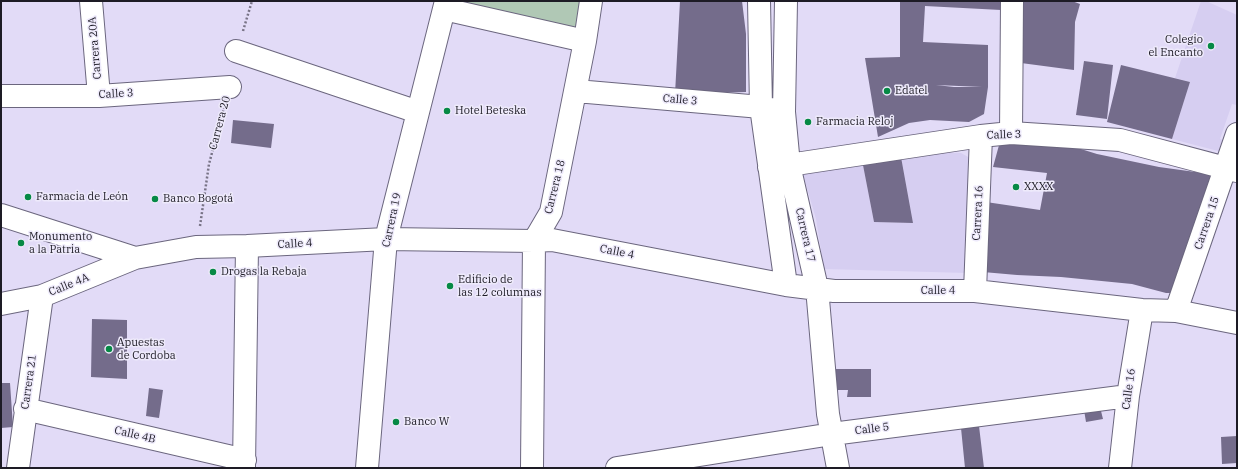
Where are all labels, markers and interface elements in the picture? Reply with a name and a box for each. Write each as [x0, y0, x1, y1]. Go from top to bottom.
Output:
street label: Carrera 20A [86, 16, 104, 80]
place label: Colegio el Encanto [1148, 33, 1203, 59]
marker: Colegio el Encanto [1206, 41, 1216, 51]
place label: Edatel [895, 84, 928, 98]
marker: Edatel [882, 86, 892, 96]
street label: Calle 3 [98, 87, 134, 101]
street label: Calle 3 [662, 92, 698, 108]
street label: Carrera 20 [206, 95, 234, 151]
place label: Hotel Beteska [455, 104, 526, 118]
marker: Hotel Beteska [442, 106, 452, 116]
place label: Farmacia Reloj [816, 115, 893, 129]
marker: Farmacia Reloj [803, 117, 813, 127]
street label: Calle 3 [986, 128, 1022, 142]
street label: Carrera 18 [542, 159, 568, 215]
place label: XXXX [1024, 180, 1053, 194]
marker: XXXX [1011, 182, 1021, 192]
street label: Carrera 16 [970, 185, 986, 241]
place label: Farmacia de León [36, 190, 128, 204]
marker: Farmacia de León [23, 192, 33, 202]
place label: Banco Bogotá [163, 192, 233, 206]
street label: Carrera 19 [380, 192, 404, 248]
marker: Banco Bogotá [150, 194, 160, 204]
street label: Carrera 15 [1192, 195, 1222, 251]
street label: Carrera 17 [792, 207, 818, 263]
place label: Monumento a la Patria [29, 230, 92, 256]
street label: Calle 4 [277, 237, 313, 251]
marker: Monumento a la Patria [16, 238, 26, 248]
street label: Calle 4 [599, 242, 635, 262]
place label: Drogas la Rebaja [221, 265, 307, 279]
marker: Drogas la Rebaja [208, 267, 218, 277]
street label: Calle 4A [47, 271, 91, 299]
place label: Edificio de las 12 columnas [458, 273, 542, 299]
marker: Edificio de las 12 columnas [445, 281, 455, 291]
street label: Calle 4 [921, 284, 955, 298]
place label: Apuestas de Cordoba [117, 336, 176, 362]
marker: Apuestas de Cordoba [104, 344, 114, 354]
street label: Carrera 21 [19, 354, 39, 410]
street label: Calle 16 [1120, 368, 1138, 410]
place label: Banco W [404, 415, 449, 429]
marker: Banco W [391, 417, 401, 427]
street label: Calle 5 [854, 420, 890, 438]
street label: Calle 4B [113, 424, 157, 446]

